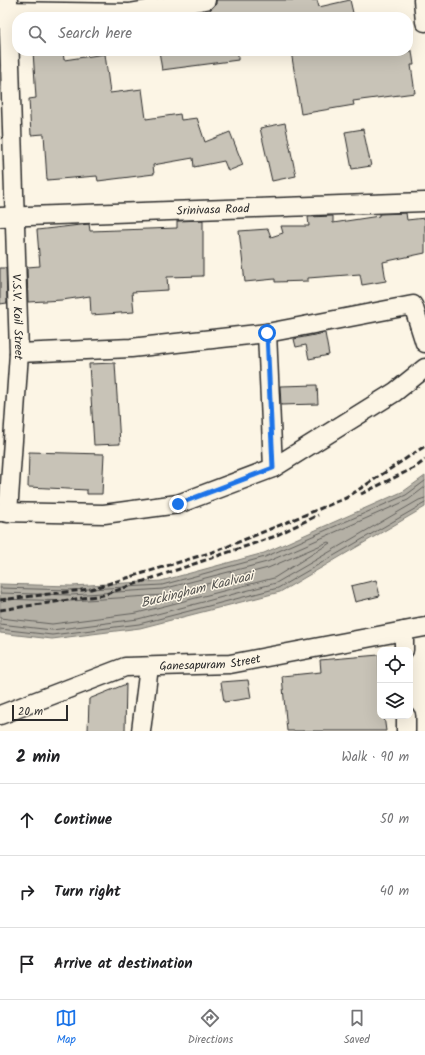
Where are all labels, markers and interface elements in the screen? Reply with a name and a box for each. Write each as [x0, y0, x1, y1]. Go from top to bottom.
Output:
search box [12, 12, 413, 56]
text: Search here [58, 22, 132, 46]
icon: search [26, 23, 48, 45]
street label: Srinivasa Road [176, 199, 251, 220]
street label: V.S.V. Koil Street [7, 273, 29, 361]
route start [258, 324, 276, 342]
route end [169, 495, 187, 513]
water label: Buckingham Kaalvaai [139, 565, 258, 614]
map controls [377, 647, 413, 719]
button: locate [377, 647, 413, 683]
street label: Ganesapuram Street [159, 649, 262, 676]
button: layers [377, 683, 413, 719]
scale bar [12, 703, 68, 722]
text: 20 m [18, 703, 43, 721]
text: 2 min [16, 744, 60, 771]
text: Walk · 90 m [342, 747, 409, 768]
text: Continue [54, 808, 112, 832]
icon: ahead [16, 809, 38, 831]
text: 50 m [380, 809, 409, 830]
text: Turn right [54, 880, 121, 904]
icon: right [16, 881, 38, 903]
text: 40 m [380, 881, 409, 902]
text: Arrive at destination [54, 952, 193, 976]
icon: arrive [16, 953, 38, 975]
tab: Map [55, 1007, 77, 1049]
tab: Directions [188, 1007, 233, 1049]
tab: Saved [344, 1007, 370, 1049]

